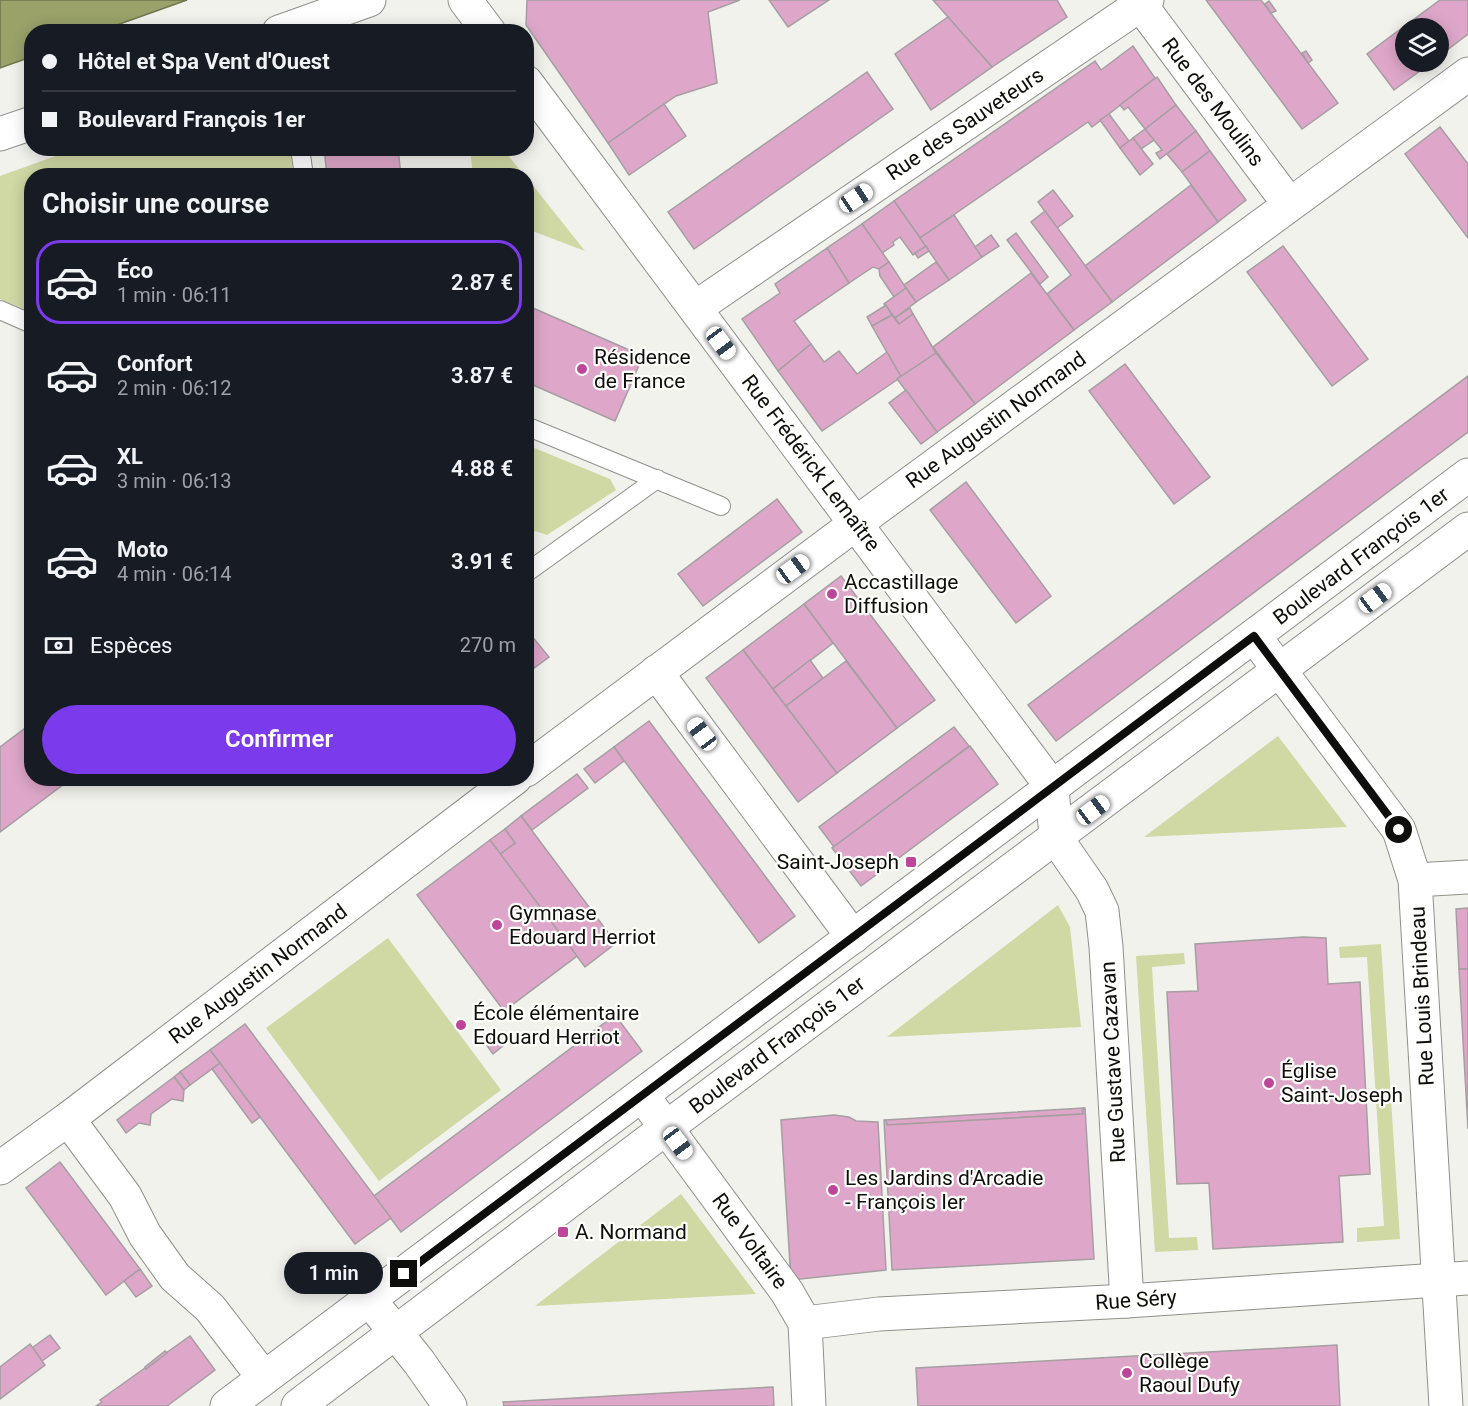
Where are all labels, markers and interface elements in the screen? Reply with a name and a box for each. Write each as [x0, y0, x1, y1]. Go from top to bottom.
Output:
map controls [1395, 18, 1449, 72]
button: layers [1395, 18, 1449, 72]
street label: Rue des Moulins [1157, 33, 1269, 171]
text: Hôtel et Spa Vent d'Ouest [78, 49, 330, 74]
street label: Rue des Sauveteurs [882, 63, 1048, 185]
text: Boulevard François 1er [78, 107, 305, 132]
car [836, 180, 876, 216]
text: Choisir une course [42, 188, 269, 220]
icon: car [45, 255, 99, 309]
text: Éco [117, 258, 153, 283]
text: 2.87 € [451, 270, 513, 295]
text: 1 min · 06:11 [117, 283, 232, 307]
car [703, 323, 739, 363]
place label: Résidence de France [594, 345, 691, 393]
street label: Rue Augustin Normand [901, 347, 1091, 493]
icon: car [45, 348, 99, 402]
text: Confort [117, 351, 192, 376]
marker: Résidence de France [575, 362, 589, 376]
text: 3.87 € [451, 363, 513, 388]
street label: Rue Frédérick Lemaître [737, 370, 885, 556]
text: 2 min · 06:12 [117, 376, 232, 400]
icon: car [45, 441, 99, 495]
text: XL [117, 444, 143, 469]
text: 4.88 € [451, 456, 513, 481]
text: 3 min · 06:13 [117, 469, 232, 493]
street label: Boulevard François 1er [1269, 482, 1453, 630]
icon: car [45, 534, 99, 588]
text: Moto [117, 537, 168, 562]
text: 3.91 € [451, 549, 513, 574]
car [773, 551, 813, 587]
text: 4 min · 06:14 [117, 562, 232, 586]
place label: Accastillage Diffusion [844, 570, 959, 618]
car [1355, 580, 1395, 616]
marker: Accastillage Diffusion [825, 587, 839, 601]
icon: cash [42, 629, 75, 662]
text: Espèces [90, 633, 172, 658]
text: 270 m [460, 633, 516, 657]
button: Confirmer [42, 705, 516, 774]
car [684, 714, 720, 754]
car [1073, 792, 1113, 828]
route start [1385, 816, 1412, 843]
place label: Saint-Joseph [777, 850, 899, 874]
marker: Saint-Joseph [904, 855, 918, 869]
street label: Rue Augustin Normand [164, 899, 352, 1049]
place label: Gymnase Edouard Herriot [509, 901, 656, 949]
street label: Rue Louis Brindeau [1405, 906, 1439, 1086]
marker: Gymnase Edouard Herriot [490, 918, 504, 932]
street label: Rue Gustave Cazavan [1096, 961, 1130, 1163]
street label: Boulevard François 1er [685, 971, 869, 1119]
place label: École élémentaire Edouard Herriot [473, 1001, 639, 1049]
marker: École élémentaire Edouard Herriot [454, 1018, 468, 1032]
place label: Église Saint-Joseph [1281, 1059, 1403, 1107]
marker: Église Saint-Joseph [1262, 1076, 1276, 1090]
car [660, 1123, 696, 1163]
place label: Les Jardins d'Arcadie - François Ier [845, 1166, 1043, 1214]
marker: Les Jardins d'Arcadie - François Ier [826, 1183, 840, 1197]
street label: Rue Voltaire [707, 1189, 793, 1293]
place label: A. Normand [575, 1220, 687, 1244]
marker: A. Normand [556, 1225, 570, 1239]
callout: 1 min [284, 1253, 383, 1295]
route end [390, 1260, 417, 1287]
text: 1 min [308, 1261, 359, 1285]
street label: Rue Séry [1094, 1285, 1178, 1315]
place label: Collège Raoul Dufy [1139, 1349, 1240, 1397]
marker: Collège Raoul Dufy [1120, 1366, 1134, 1380]

